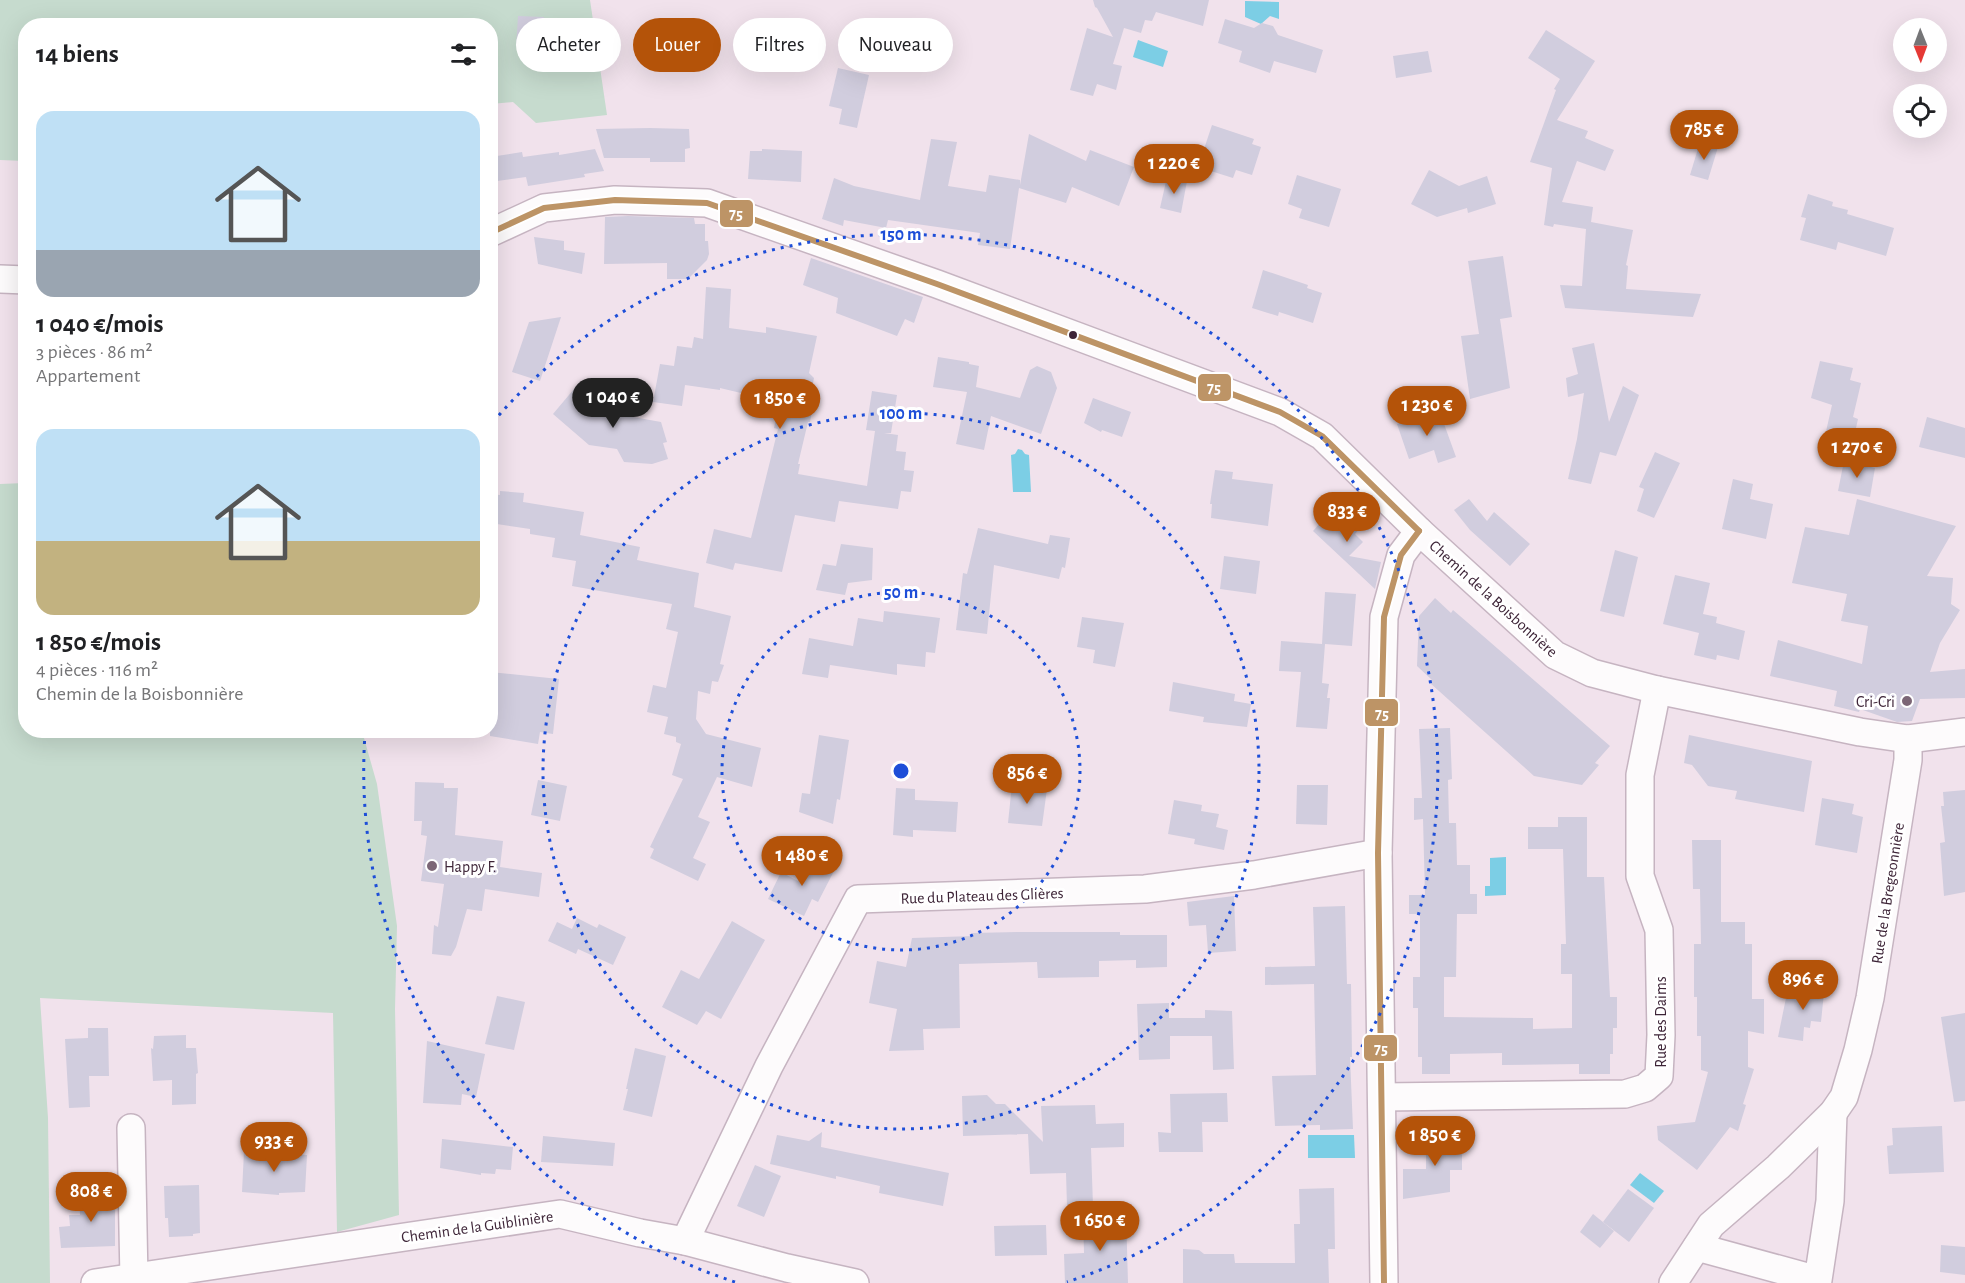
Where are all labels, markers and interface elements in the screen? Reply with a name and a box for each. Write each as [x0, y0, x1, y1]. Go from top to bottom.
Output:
chip: Acheter [516, 18, 621, 72]
chip: Louer [633, 18, 721, 72]
chip: Filtres [733, 18, 826, 72]
chip: Nouveau [838, 18, 953, 72]
north arrow [1893, 18, 1947, 72]
map controls [1893, 18, 1947, 138]
icon: filters [447, 38, 480, 71]
text: 14 biens [36, 41, 119, 67]
button: locate [1893, 84, 1947, 138]
pin: 785 € [1662, 110, 1746, 161]
text: 785 € [1684, 119, 1724, 139]
pin: 1 220 € [1119, 144, 1229, 195]
icon: home [204, 150, 312, 258]
text: 1 220 € [1148, 153, 1200, 173]
line badge: 75 [719, 199, 754, 228]
text: 75 [729, 206, 743, 222]
text: 150 m [881, 226, 921, 244]
text: 1 040 €/mois [36, 311, 164, 337]
unlabelled marker [1067, 329, 1079, 341]
text: 3 pièces · 86 m² [36, 342, 152, 362]
text: Appartement [36, 366, 140, 386]
line badge: 75 [1197, 373, 1232, 402]
pin: 1 040 € [558, 378, 668, 429]
pin: 1 850 € [725, 379, 835, 430]
text: 75 [1207, 380, 1221, 396]
pin: 1 230 € [1372, 386, 1482, 437]
text: 1 040 € [586, 387, 640, 407]
text: 1 850 € [754, 388, 806, 408]
text: 1 230 € [1401, 395, 1453, 415]
text: 100 m [880, 405, 922, 423]
pin: 1 270 € [1802, 428, 1912, 479]
text: 1 270 € [1831, 437, 1883, 457]
icon: home [204, 468, 312, 576]
pin: 833 € [1305, 492, 1389, 543]
text: 833 € [1327, 501, 1367, 521]
street label: Chemin de la Boisbonnière [1426, 537, 1560, 660]
text: 50 m [884, 584, 918, 602]
text: 1 850 €/mois [36, 629, 161, 655]
text: 4 pièces · 116 m² [36, 660, 158, 680]
text: Chemin de la Boisbonnière [36, 684, 244, 704]
place label: Cri-Cri [1856, 694, 1895, 710]
marker: Cri-Cri [1900, 694, 1914, 708]
line badge: 75 [1364, 698, 1399, 727]
text: 75 [1375, 706, 1389, 722]
pin: 856 € [985, 754, 1069, 805]
centre of rings [891, 761, 911, 781]
text: 856 € [1007, 763, 1047, 783]
street label: Rue de la Bregeonnière [1869, 821, 1907, 965]
pin: 1 480 € [747, 836, 857, 887]
text: 1 480 € [776, 845, 828, 865]
marker: Happy F. [425, 859, 439, 873]
place label: Happy F. [444, 859, 497, 876]
street label: Rue du Plateau des Glières [900, 885, 1064, 907]
pin: 896 € [1761, 960, 1845, 1011]
text: 896 € [1782, 969, 1824, 989]
street label: Rue des Daims [1653, 976, 1669, 1068]
line badge: 75 [1363, 1034, 1398, 1062]
text: 75 [1374, 1041, 1388, 1057]
pin: 1 850 € [1380, 1116, 1490, 1167]
pin: 933 € [232, 1122, 316, 1173]
text: 1 850 € [1409, 1125, 1461, 1145]
text: 933 € [254, 1131, 294, 1151]
pin: 808 € [49, 1172, 133, 1223]
text: 808 € [70, 1181, 112, 1201]
pin: 1 650 € [1045, 1201, 1155, 1252]
street label: Chemin de la Guiblinière [400, 1208, 554, 1246]
text: 1 650 € [1074, 1210, 1126, 1230]

